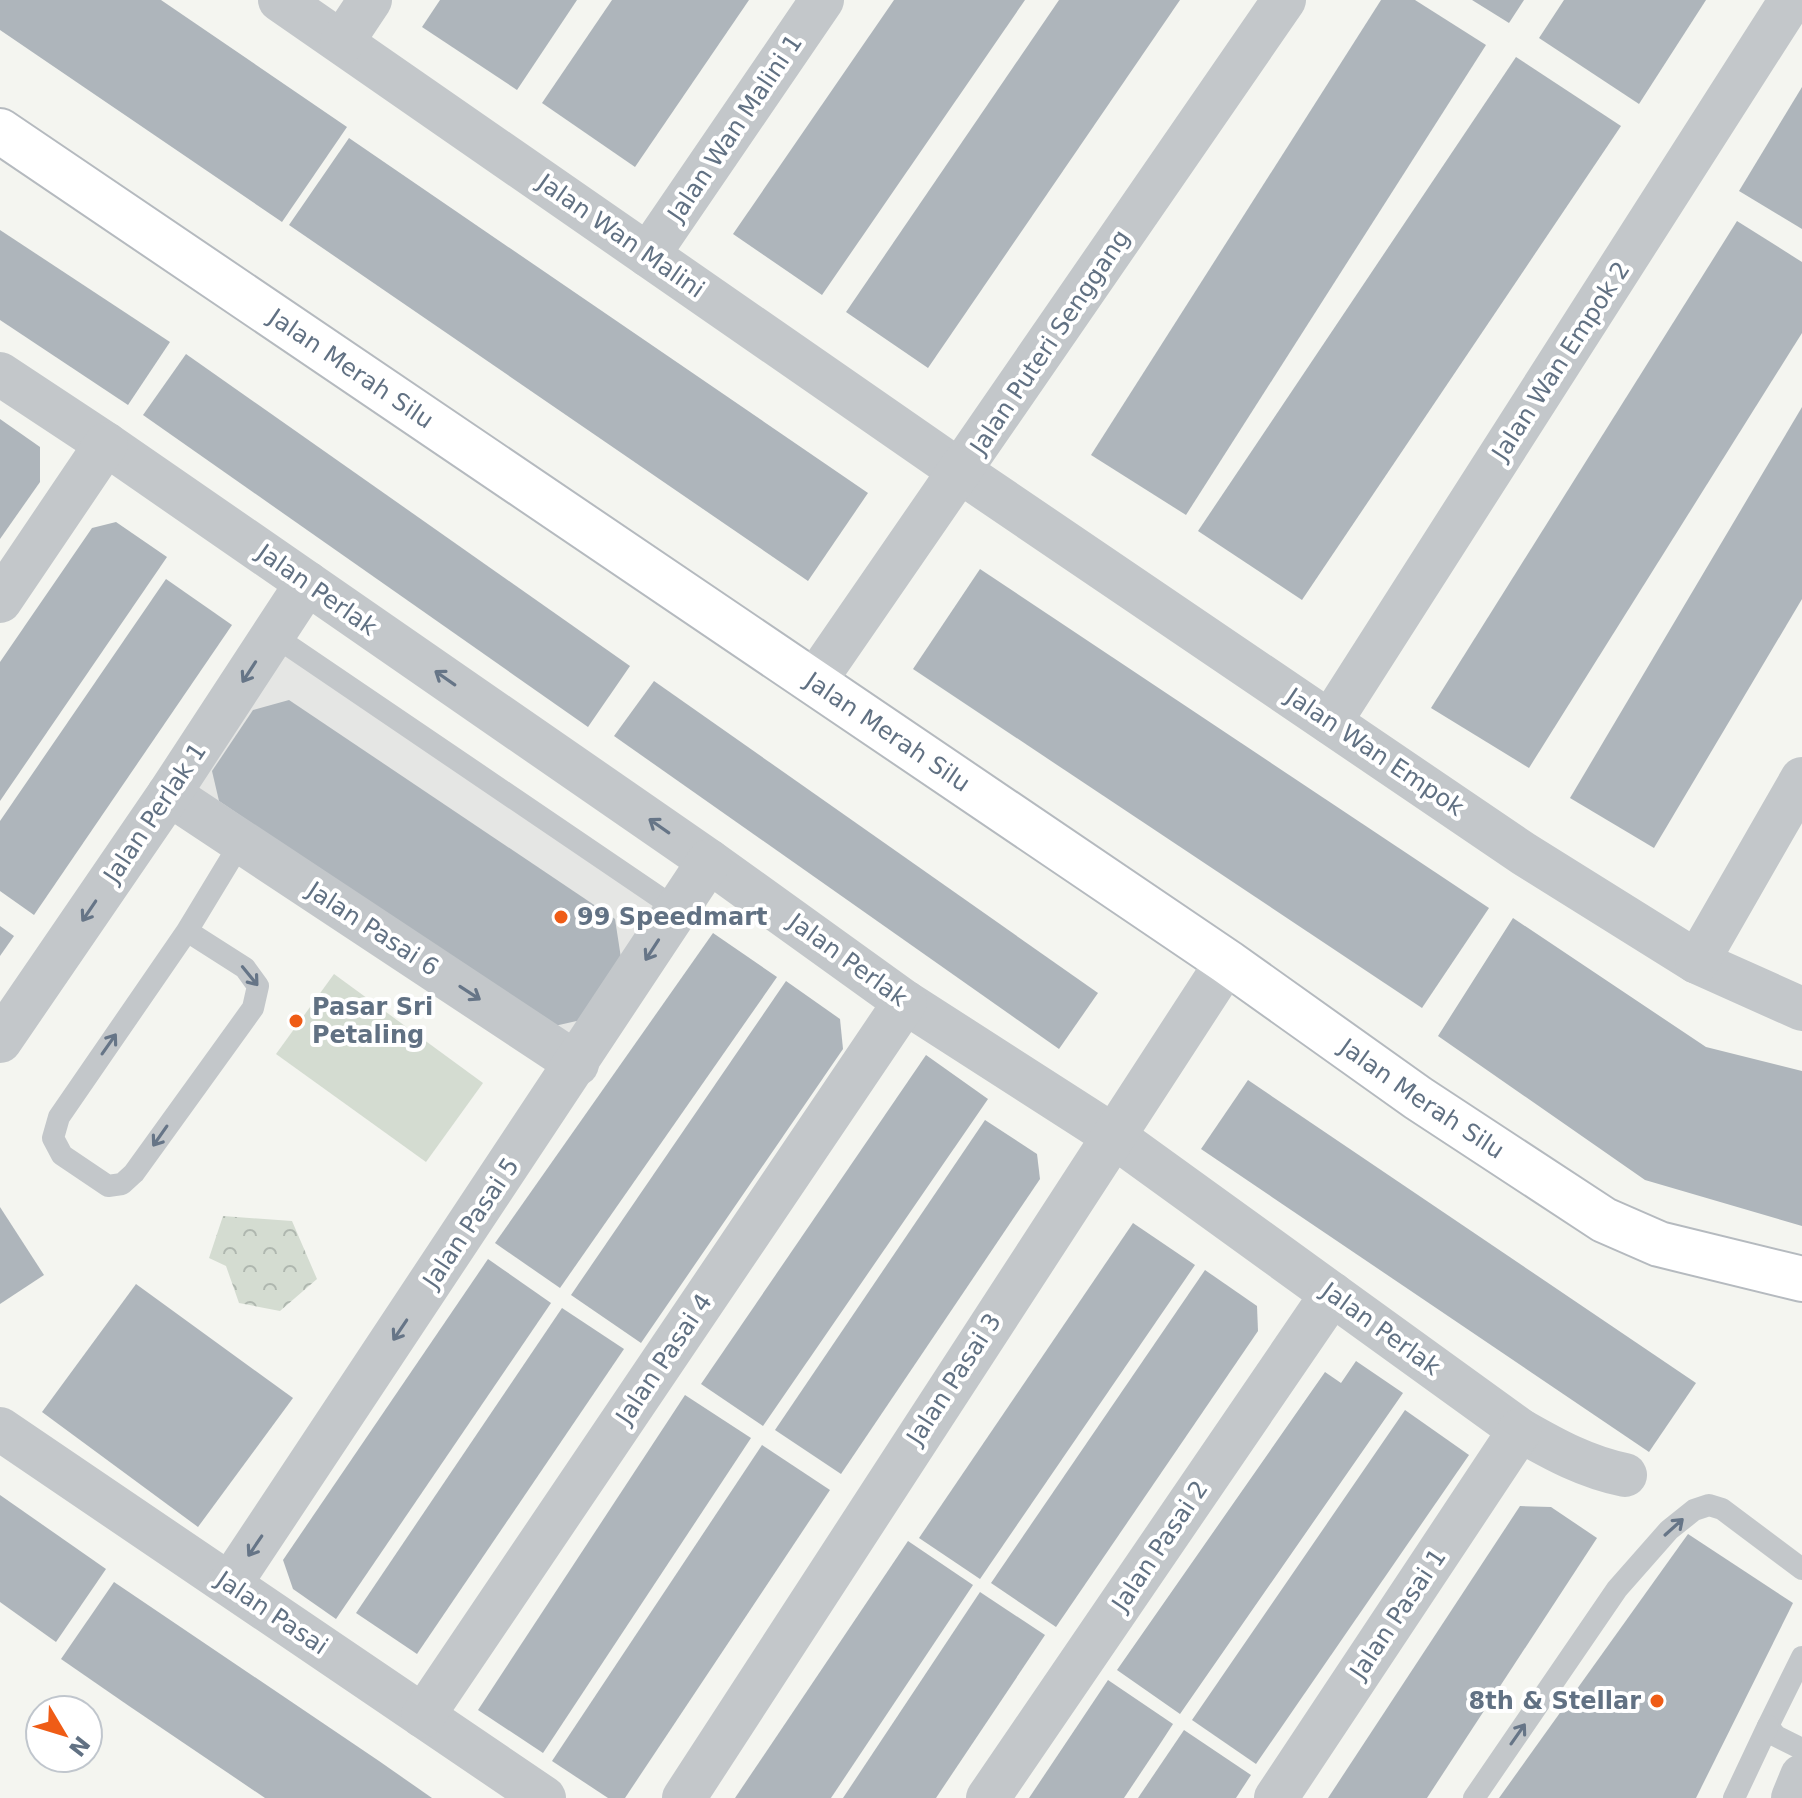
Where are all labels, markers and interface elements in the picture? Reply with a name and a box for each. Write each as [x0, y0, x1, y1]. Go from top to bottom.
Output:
street label: Jalan Wan Malini 1 [661, 29, 808, 228]
street label: Jalan Wan Malini [531, 167, 709, 304]
street label: Jalan Puteri Senggang [963, 225, 1136, 461]
street label: Jalan Wan Empok 2 [1485, 257, 1636, 467]
street label: Jalan Merah Silu [262, 302, 439, 434]
street label: Jalan Perlak [250, 537, 382, 642]
one-way arrow [241, 660, 257, 682]
street label: Jalan Merah Silu [798, 665, 975, 798]
one-way arrow [435, 670, 457, 686]
street label: Jalan Wan Empok [1279, 681, 1469, 822]
street label: Jalan Perlak 1 [97, 738, 212, 890]
one-way arrow [649, 818, 671, 834]
street label: Jalan Pasai 6 [300, 875, 444, 982]
one-way arrow [81, 899, 97, 921]
place label: 99 Speedmart [577, 903, 767, 931]
street label: Jalan Perlak [782, 906, 913, 1012]
marker: 99 Speedmart [552, 908, 570, 926]
one-way arrow [644, 938, 660, 960]
one-way arrow [240, 966, 258, 987]
one-way arrow [458, 985, 480, 1001]
place label: Pasar Sri Petaling [312, 993, 433, 1049]
marker: Pasar Sri Petaling [287, 1012, 305, 1030]
street label: Jalan Merah Silu [1333, 1032, 1509, 1165]
one-way arrow [101, 1034, 117, 1056]
one-way arrow [152, 1125, 168, 1147]
street label: Jalan Pasai 5 [416, 1153, 525, 1295]
street label: Jalan Perlak [1315, 1275, 1446, 1381]
street label: Jalan Pasai 4 [609, 1289, 718, 1431]
street label: Jalan Pasai 3 [900, 1308, 1007, 1452]
one-way arrow [391, 1318, 408, 1340]
street label: Jalan Pasai 2 [1105, 1476, 1214, 1618]
one-way arrow [1664, 1518, 1684, 1536]
one-way arrow [247, 1534, 263, 1557]
street label: Jalan Pasai 1 [1343, 1544, 1452, 1686]
street label: Jalan Pasai [209, 1564, 333, 1660]
place label: 8th & Stellar [1469, 1687, 1641, 1715]
marker: 8th & Stellar [1648, 1692, 1666, 1710]
north arrow [24, 1694, 104, 1774]
one-way arrow [1510, 1723, 1526, 1745]
text: N [64, 1731, 95, 1761]

